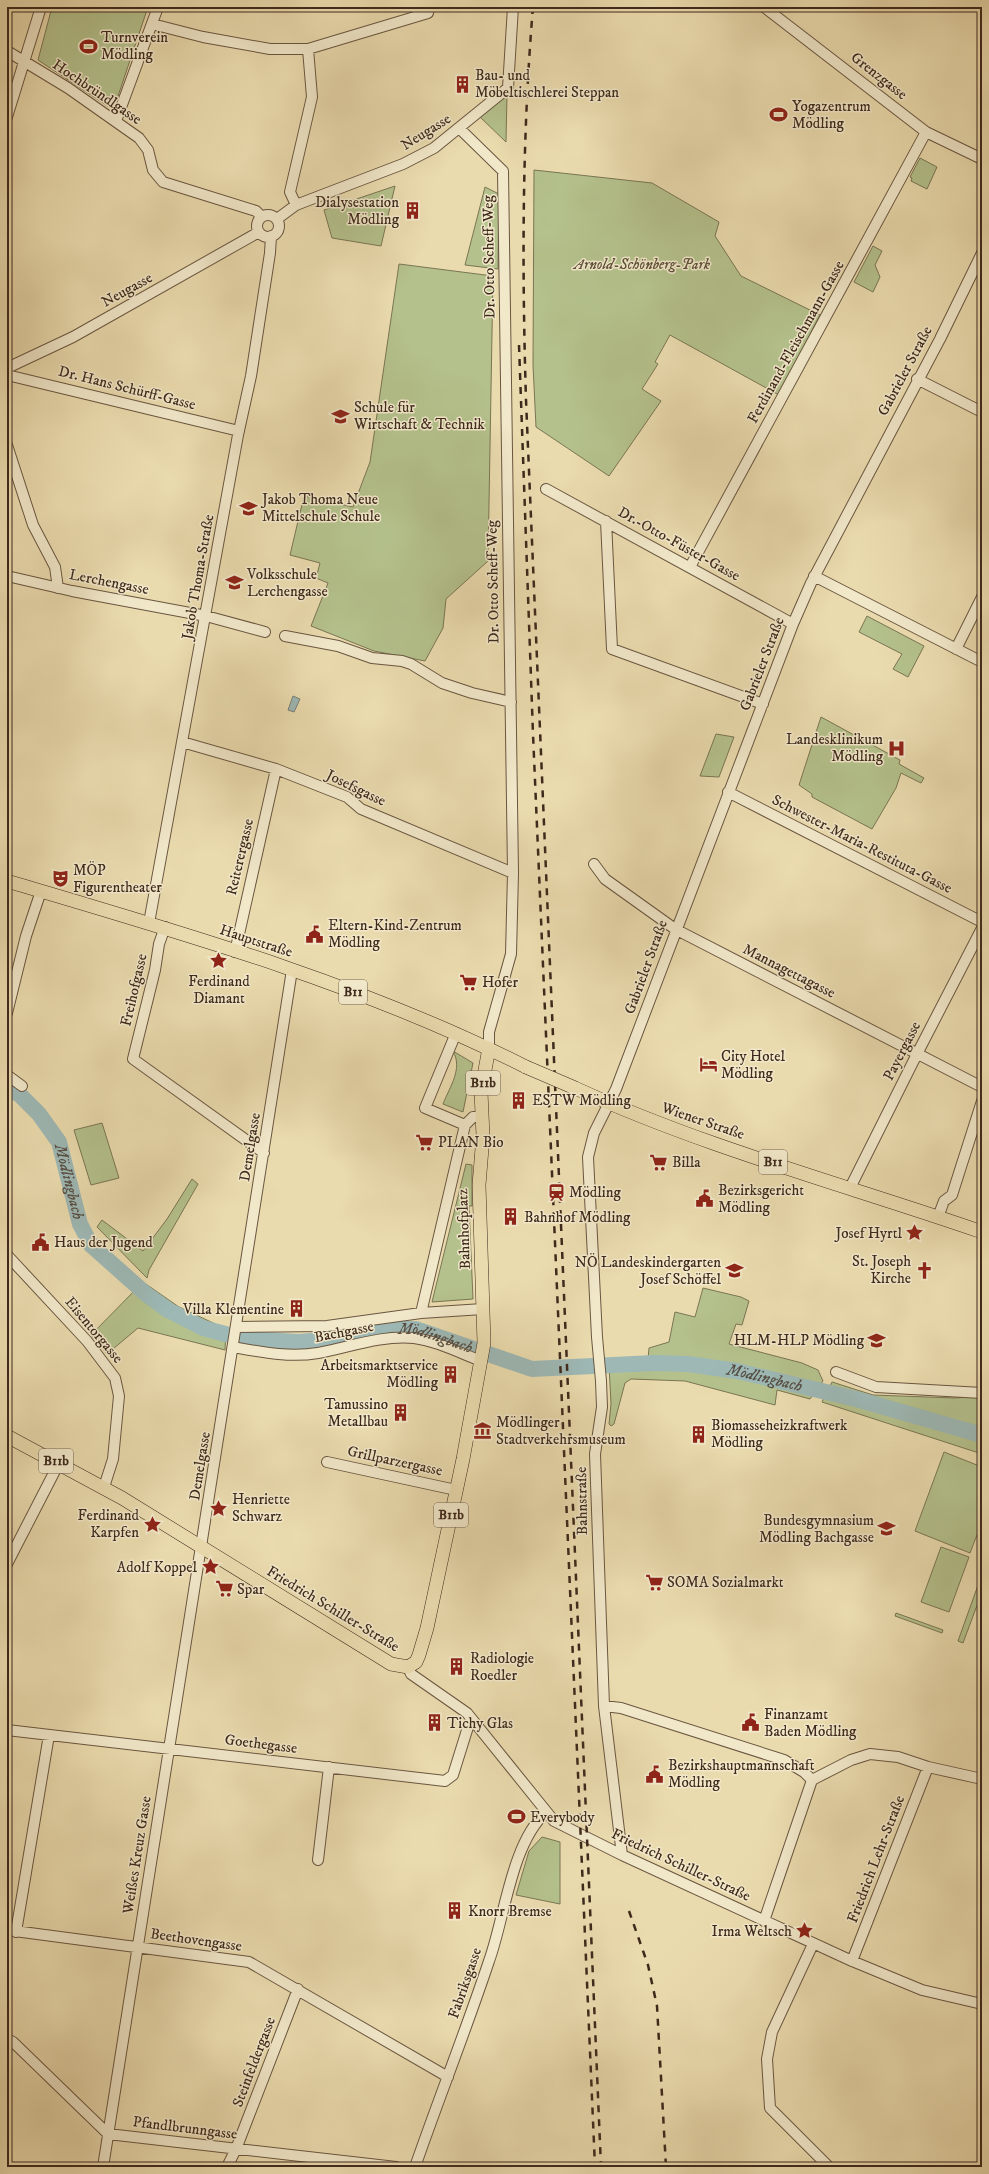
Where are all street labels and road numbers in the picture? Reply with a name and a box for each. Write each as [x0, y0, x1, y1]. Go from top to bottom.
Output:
street label: Grenzgasse [847, 48, 911, 104]
street label: Hochbründlgasse [49, 55, 145, 129]
street label: Neugasse [397, 109, 455, 155]
street label: Dr. Otto Scheff-Weg [478, 194, 500, 319]
street label: Ferdinand-Fleischmann-Gasse [743, 257, 849, 427]
street label: Neugasse [98, 268, 156, 312]
street label: Gabrieler Straße [873, 323, 937, 419]
street label: Dr. Hans Schürff-Gasse [56, 362, 198, 414]
street label: Dr.-Otto-Füster-Gasse [615, 503, 743, 585]
street label: Jakob Thoma-Straße [177, 513, 218, 643]
street label: Dr. Otto Scheff-Weg [482, 519, 504, 644]
street label: Lerchengasse [68, 565, 150, 599]
street label: Gabrieler Straße [735, 614, 789, 714]
street label: Josefsgasse [321, 765, 389, 811]
street label: Schwester-Maria-Restituta-Gasse [769, 790, 955, 898]
street label: Reiterergasse [222, 817, 258, 897]
street label: Gabrieler Straße [620, 917, 672, 1017]
street label: Hauptstraße [217, 920, 295, 962]
street label: Mannagettagasse [739, 939, 839, 1003]
street label: Freihofgasse [116, 952, 152, 1028]
road number: B11 [339, 980, 367, 1004]
street label: Payergasse [879, 1018, 925, 1084]
road number: B11b [466, 1071, 500, 1095]
street label: Wiener Straße [658, 1098, 747, 1144]
street label: Demelgasse [235, 1111, 265, 1183]
road number: B11 [759, 1150, 787, 1174]
street label: Bahnhofplatz [453, 1188, 475, 1270]
street label: Eisentorgasse [61, 1293, 127, 1367]
street label: Bachgasse [313, 1317, 375, 1347]
street label: Demelgasse [185, 1430, 215, 1502]
street label: Grillparzergasse [346, 1442, 444, 1480]
road number: B11b [39, 1449, 73, 1473]
street label: Bahnstraße [572, 1467, 592, 1535]
road number: B11b [434, 1503, 468, 1527]
street label: Friedrich Schiller-Straße [263, 1562, 403, 1656]
street label: Goethegasse [224, 1730, 298, 1758]
street label: Friedrich Lehr-Straße [843, 1793, 909, 1925]
street label: Weißes Kreuz Gasse [118, 1795, 156, 1916]
street label: Friedrich Schiller-Straße [608, 1824, 754, 1906]
street label: Beethovengasse [149, 1924, 243, 1956]
street label: Fabriksgasse [444, 1945, 486, 2021]
street label: Steinfeldergasse [228, 2014, 280, 2110]
street label: Pfandlbrunngasse [132, 2112, 238, 2144]

